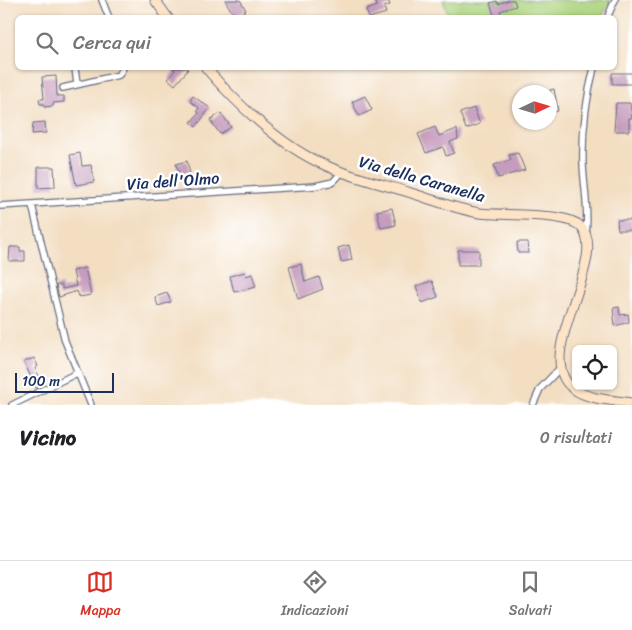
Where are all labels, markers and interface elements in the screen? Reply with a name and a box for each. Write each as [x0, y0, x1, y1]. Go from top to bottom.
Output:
search box [15, 15, 617, 70]
text: Cerca qui [73, 26, 151, 59]
icon: search [33, 29, 61, 57]
north arrow [512, 85, 557, 130]
street label: Via della Caranella [355, 147, 489, 211]
street label: Via dell'Olmo [126, 163, 220, 199]
map controls [572, 345, 617, 390]
button: locate [572, 345, 617, 390]
text: 100 m [22, 369, 60, 394]
scale bar [15, 370, 114, 393]
text: Vicino [20, 419, 76, 457]
text: 0 risultati [540, 423, 612, 452]
tab: Mappa [80, 568, 121, 623]
tab: Indicazioni [281, 568, 348, 623]
tab: Salvati [509, 568, 552, 623]

